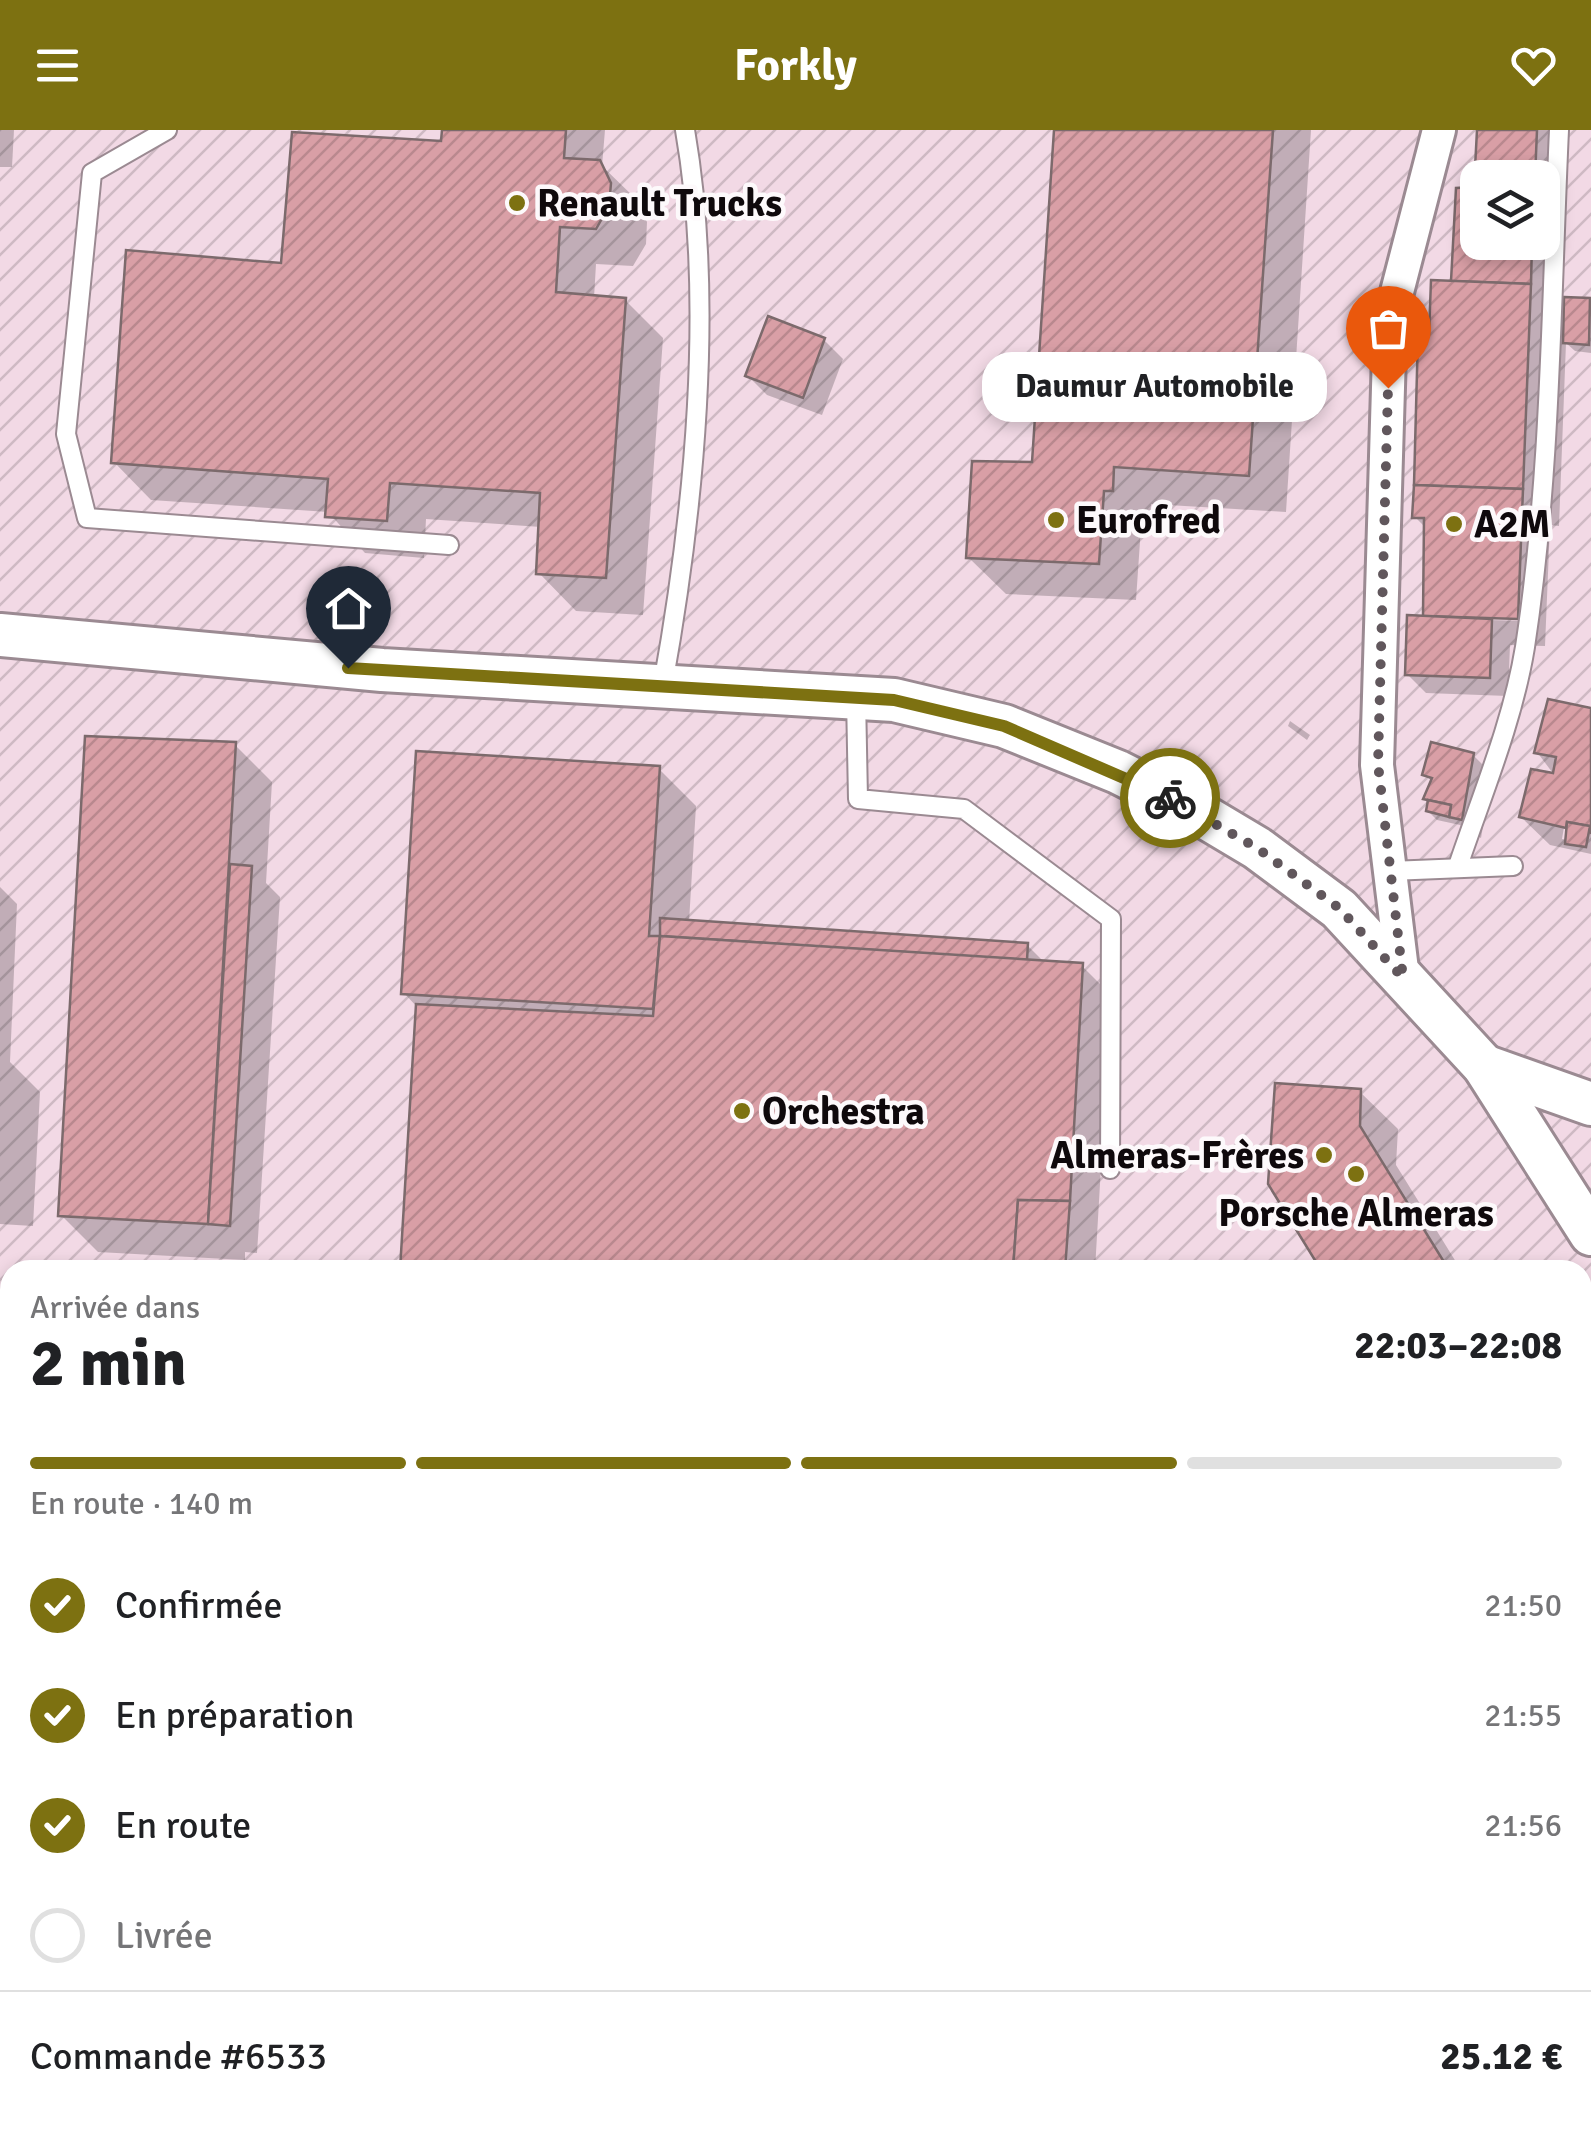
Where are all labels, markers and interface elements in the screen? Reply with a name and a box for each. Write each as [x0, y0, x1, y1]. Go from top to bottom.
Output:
icon: menu [30, 38, 85, 93]
text: Forkly [734, 38, 857, 93]
icon: heart [1506, 38, 1561, 93]
map controls [1460, 160, 1560, 260]
button: layers [1460, 160, 1560, 260]
place label: Renault Trucks [537, 180, 782, 227]
marker: Renault Trucks [506, 192, 528, 214]
pin [1346, 286, 1431, 389]
icon: bag [1361, 301, 1416, 356]
callout: Daumur Automobile [983, 353, 1328, 423]
text: Daumur Automobile [1015, 367, 1294, 406]
place label: Eurofred [1076, 497, 1221, 544]
place label: A2M [1474, 501, 1550, 548]
marker: Eurofred [1045, 509, 1067, 531]
marker: A2M [1443, 513, 1465, 535]
pin [306, 566, 391, 669]
icon: home [321, 581, 376, 636]
courier [1120, 748, 1220, 848]
icon: bike [1143, 771, 1198, 826]
place label: Orchestra [762, 1088, 925, 1135]
marker: Orchestra [731, 1100, 753, 1122]
place label: Almeras-Frères [1050, 1132, 1304, 1179]
marker: Almeras-Frères [1313, 1144, 1335, 1166]
marker: Porsche Almeras [1345, 1163, 1367, 1185]
place label: Porsche Almeras [1218, 1190, 1494, 1237]
text: Arrivée dans [30, 1288, 200, 1327]
text: 22:03–22:08 [1354, 1322, 1562, 1369]
text: 2 min [30, 1324, 187, 1404]
text: En route · 140 m [30, 1484, 253, 1523]
icon: check [30, 1578, 85, 1633]
text: Confirmée [115, 1582, 283, 1629]
text: 21:50 [1484, 1586, 1562, 1625]
icon: check [30, 1688, 85, 1743]
text: En préparation [115, 1692, 354, 1739]
text: 21:55 [1484, 1696, 1562, 1735]
icon: check [30, 1798, 85, 1853]
text: En route [115, 1802, 251, 1849]
text: 21:56 [1484, 1806, 1562, 1845]
text: Livrée [115, 1912, 213, 1959]
text: Commande #6533 [30, 2033, 327, 2080]
text: 25.12 € [1440, 2033, 1562, 2080]

